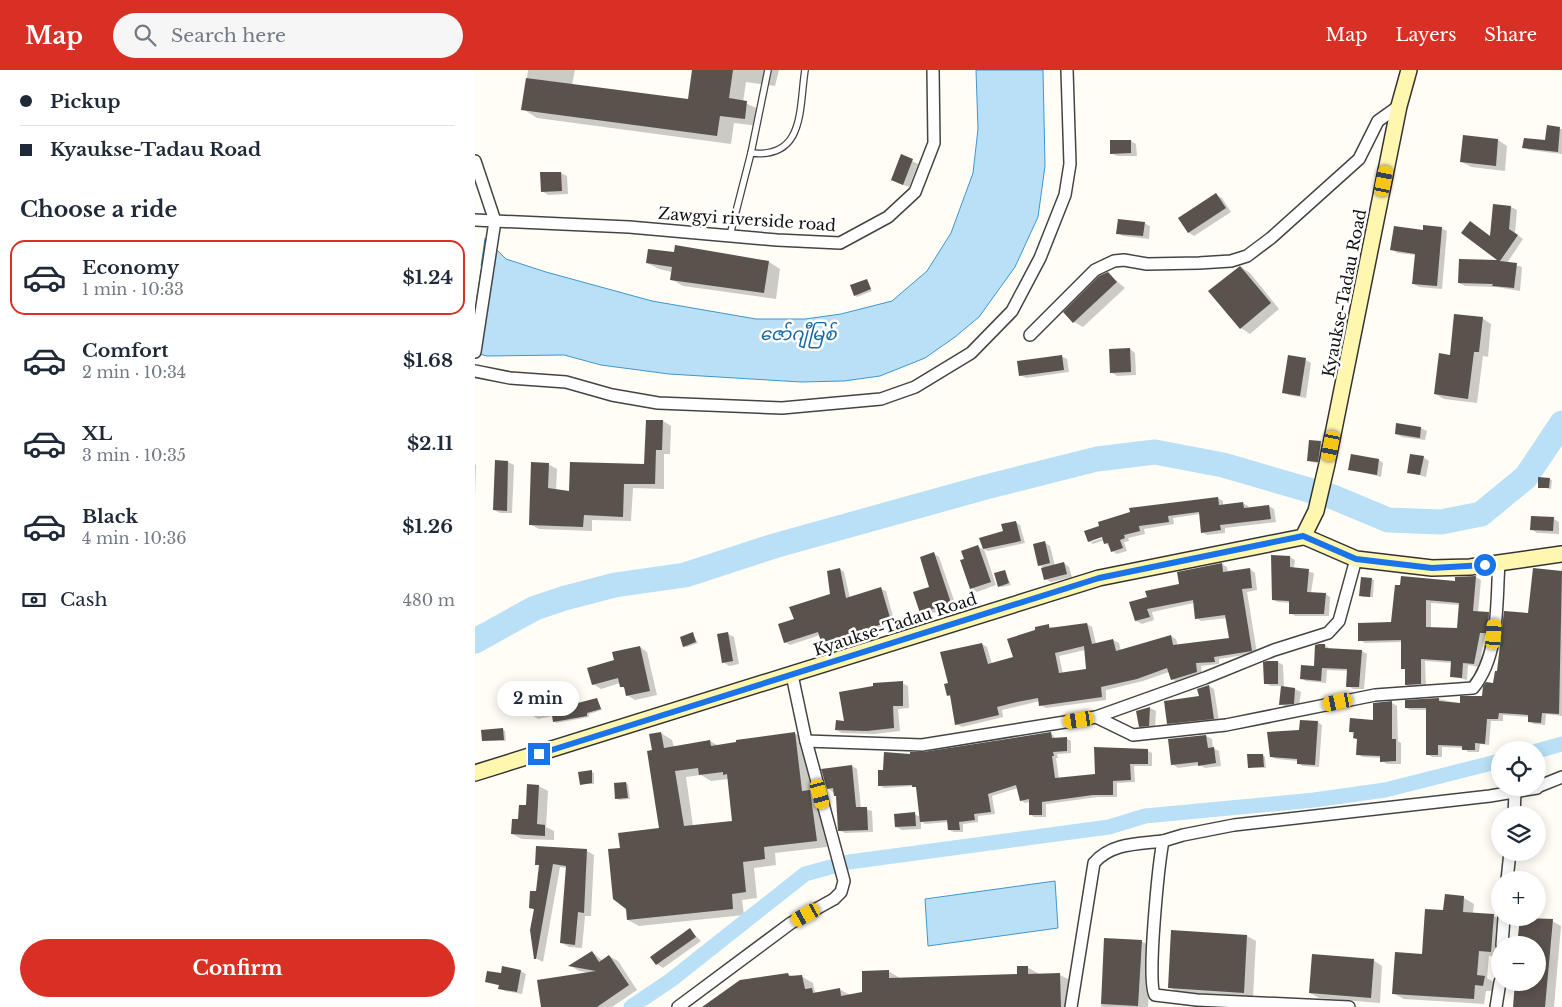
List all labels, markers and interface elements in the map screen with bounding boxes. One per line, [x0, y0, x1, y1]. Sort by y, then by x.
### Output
search box [113, 13, 463, 58]
text: Map [25, 21, 83, 50]
icon: search [131, 21, 159, 49]
text: Search here [171, 24, 286, 47]
text: Map [1326, 24, 1367, 46]
text: Layers [1395, 24, 1456, 46]
text: Share [1484, 24, 1537, 46]
text: Pickup [50, 90, 121, 113]
text: Kyaukse-Tadau Road [50, 138, 261, 161]
car [1373, 165, 1394, 197]
text: Choose a ride [20, 196, 177, 223]
street label: Zawgyi riverside road [657, 203, 837, 235]
street label: Kyaukse-Tadau Road [1318, 207, 1370, 379]
icon: car [22, 255, 67, 300]
text: Economy [82, 256, 179, 279]
text: $1.24 [403, 266, 453, 289]
text: 1 min · 10:33 [82, 279, 184, 299]
water label: ဇော်ဂျီမြစ် [760, 321, 838, 349]
icon: car [22, 338, 67, 383]
text: Comfort [82, 339, 169, 362]
text: $1.68 [403, 349, 453, 372]
text: 2 min · 10:34 [82, 362, 186, 382]
icon: car [22, 421, 67, 466]
text: XL [82, 422, 112, 445]
car [1320, 430, 1341, 462]
text: $2.11 [407, 432, 453, 455]
text: 3 min · 10:35 [82, 445, 186, 465]
icon: car [22, 504, 67, 549]
text: Black [82, 505, 138, 528]
text: $1.26 [402, 515, 453, 538]
text: 4 min · 10:36 [82, 528, 187, 548]
route start [1474, 554, 1496, 576]
icon: cash [20, 586, 48, 614]
text: Cash [60, 588, 107, 611]
street label: Kyaukse-Tadau Road [811, 588, 980, 660]
text: 480 m [403, 590, 455, 610]
car [1485, 619, 1502, 649]
callout: 2 min [498, 682, 580, 716]
text: 2 min [513, 688, 563, 708]
car [1321, 692, 1354, 712]
car [1063, 710, 1094, 730]
map controls [1491, 741, 1546, 991]
button: locate [1491, 741, 1546, 796]
route end [528, 743, 550, 765]
car [808, 778, 831, 810]
button: layers [1491, 806, 1546, 861]
button: + [1491, 871, 1546, 926]
car [789, 901, 822, 929]
button: − [1491, 936, 1546, 991]
button: Confirm [20, 939, 455, 997]

